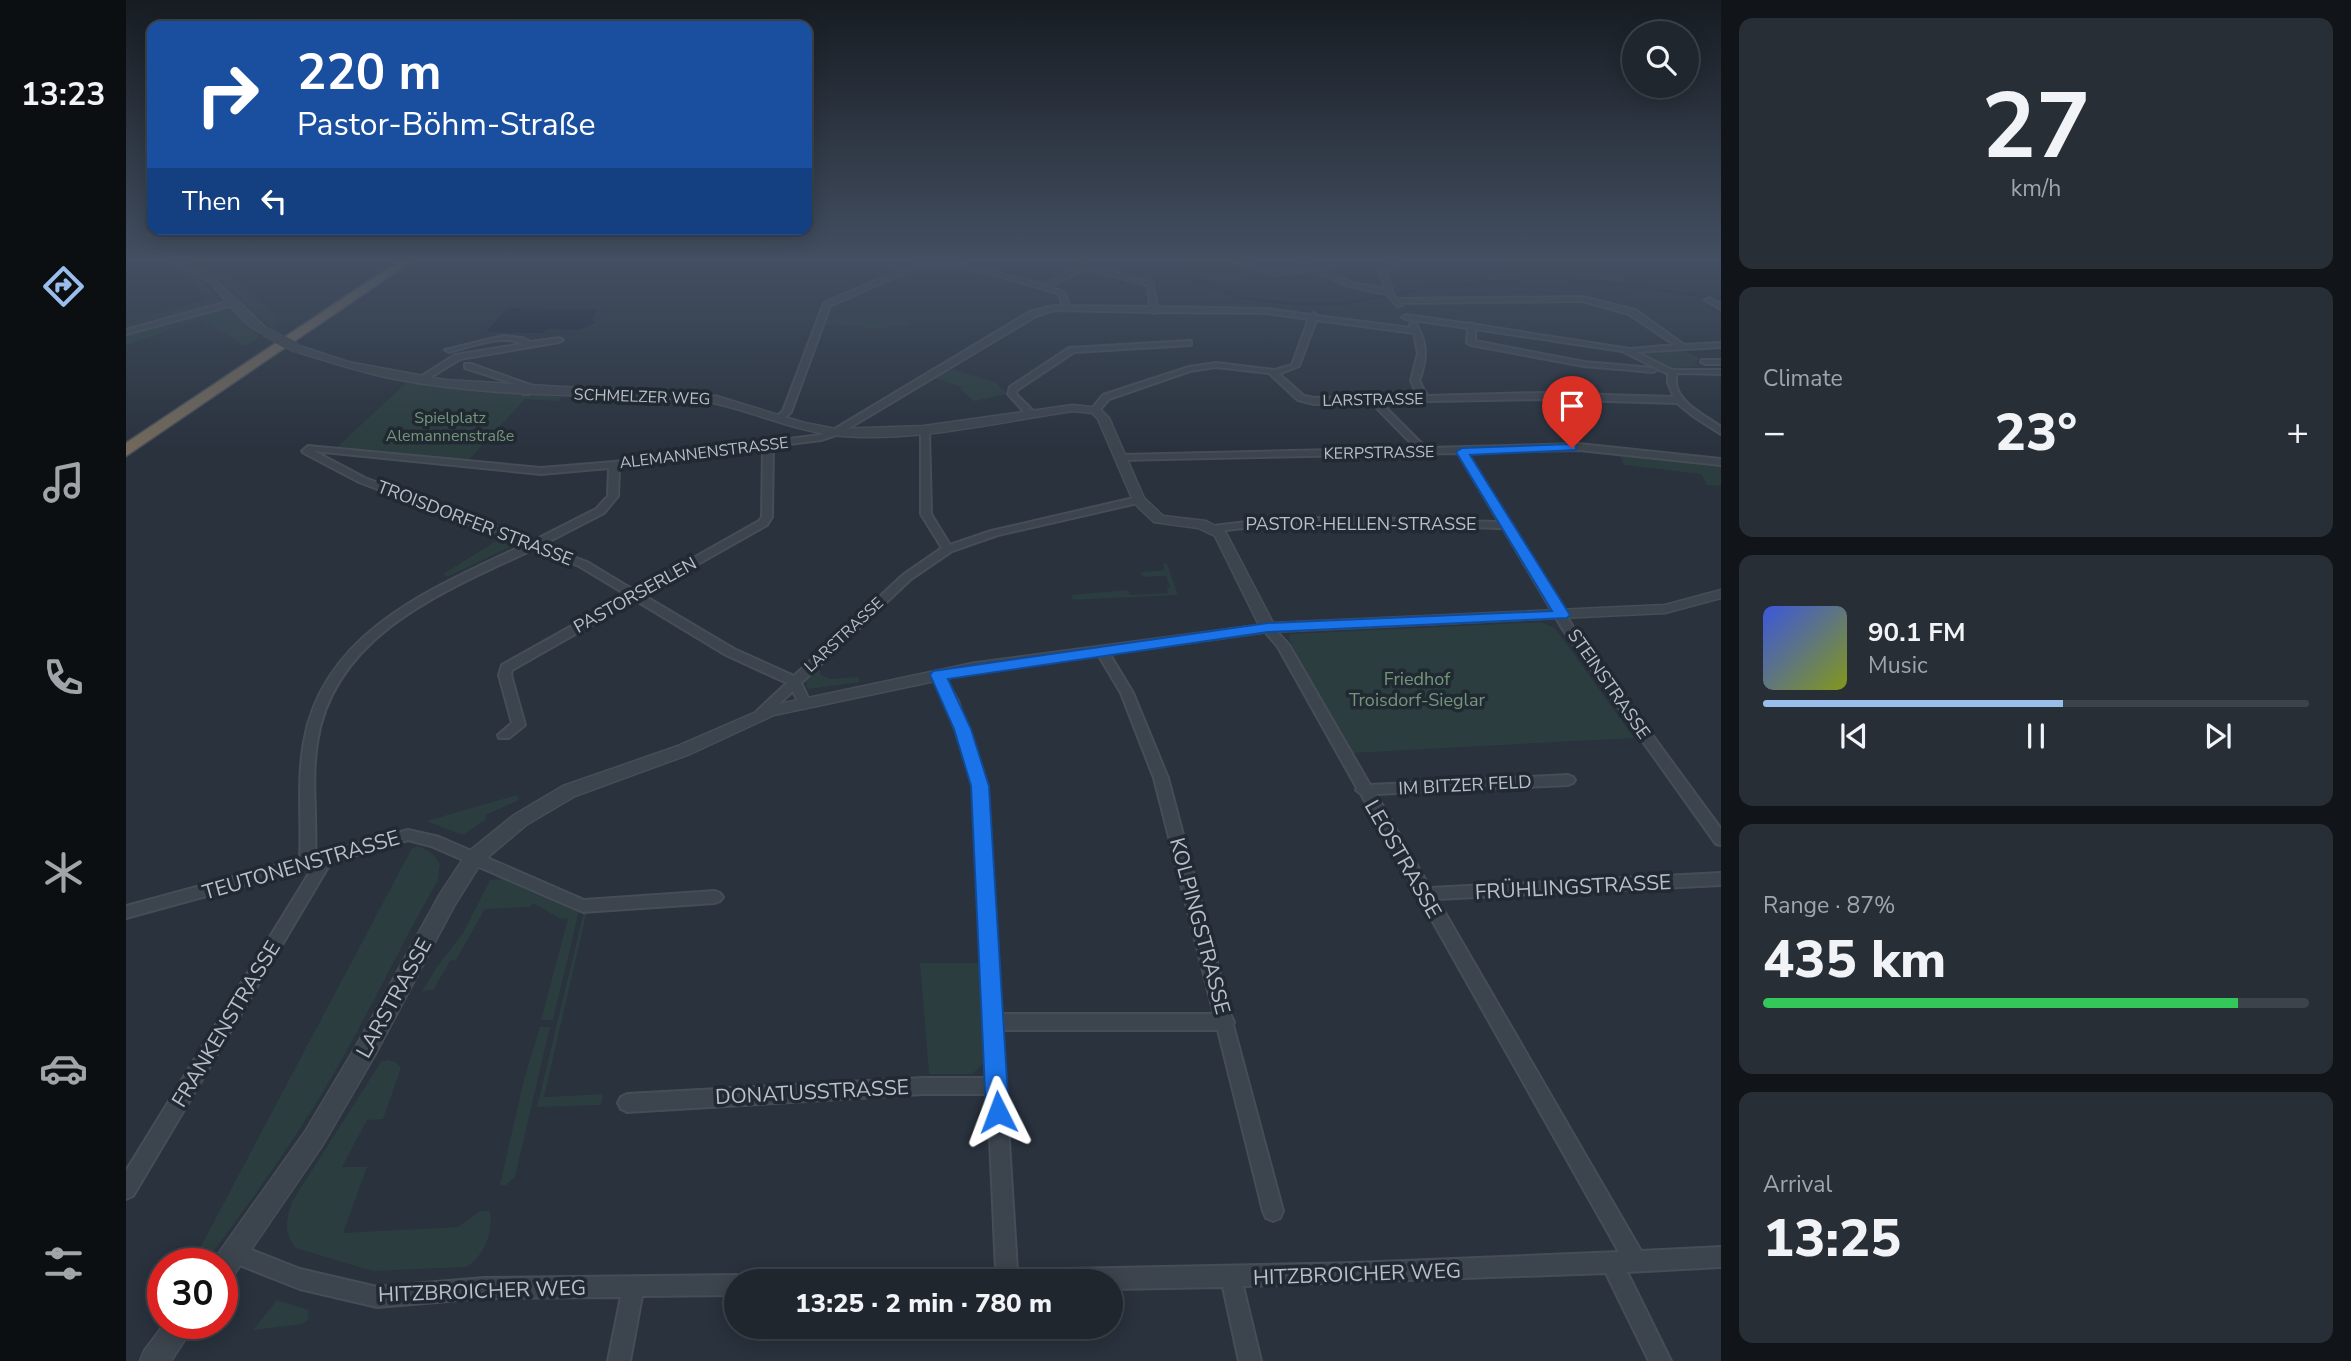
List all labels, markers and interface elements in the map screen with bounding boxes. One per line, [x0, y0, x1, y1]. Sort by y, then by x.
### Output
map controls [1622, 21, 1699, 98]
button: search [1622, 21, 1699, 98]
text: 220 m [297, 39, 441, 106]
icon: right [182, 49, 273, 140]
text: 27 [1981, 65, 2091, 189]
text: 13:23 [21, 73, 105, 116]
text: Pastor-Böhm-Straße [297, 103, 596, 146]
text: km/h [2011, 173, 2061, 204]
icon: left [255, 182, 293, 220]
text: Then [182, 184, 241, 219]
icon: directions [39, 262, 88, 311]
text: Climate [1763, 363, 1843, 394]
pin [1542, 376, 1602, 448]
street label: SCHMELZER WEG [573, 384, 711, 410]
icon: arrive [1553, 387, 1591, 425]
street label: LARSTRASSE [1322, 388, 1424, 412]
text: 23° [1995, 397, 2077, 468]
park label: Spielplatz Alemannenstraße [386, 407, 514, 447]
text: − [1763, 407, 1786, 458]
text: + [2286, 407, 2309, 458]
street label: ALEMANNENSTRASSE [618, 432, 790, 474]
street label: KERPSTRASSE [1324, 441, 1434, 465]
icon: music [39, 458, 88, 507]
street label: TROISDORFER STRASSE [374, 475, 576, 571]
street label: PASTOR-HELLEN-STRASSE [1245, 512, 1477, 536]
street label: PASTORSERLEN [569, 551, 701, 639]
street label: LARSTRASSE [800, 592, 888, 678]
text: 90.1 FM [1868, 615, 1965, 650]
street label: STEINSTRASSE [1562, 624, 1656, 744]
text: Music [1868, 650, 1928, 681]
icon: phone [39, 653, 88, 702]
park label: Friedhof Troisdorf-Sieglar [1349, 667, 1485, 712]
icon: previous [1835, 717, 1873, 755]
icon: pause [2017, 717, 2055, 755]
icon: next [2199, 717, 2237, 755]
street label: IM BITZER FELD [1398, 770, 1532, 800]
street label: LEOSTRASSE [1358, 795, 1448, 923]
street label: TEUTONENSTRASSE [199, 823, 403, 907]
street label: KOLPINGSTRASSE [1163, 835, 1237, 1017]
icon: climate [39, 848, 88, 897]
street label: FRÜHLINGSTRASSE [1474, 868, 1672, 906]
text: Range · 87% [1763, 890, 1895, 921]
text: 435 km [1763, 924, 1946, 995]
street label: LARSTRASSE [350, 933, 438, 1063]
street label: FRANKENSTRASSE [165, 936, 287, 1112]
icon: car [39, 1044, 88, 1093]
street label: DONATUSSTRASSE [714, 1073, 910, 1111]
position arrow [961, 1075, 1035, 1149]
text: Arrival [1763, 1169, 1832, 1200]
text: 13:25 [1763, 1203, 1901, 1274]
icon: filters [39, 1239, 88, 1288]
speed limit sign: 30 [147, 1248, 238, 1339]
street label: HITZBROICHER WEG [1252, 1256, 1462, 1292]
street label: HITZBROICHER WEG [377, 1273, 587, 1309]
text: 13:25 · 2 min · 780 m [795, 1286, 1052, 1321]

